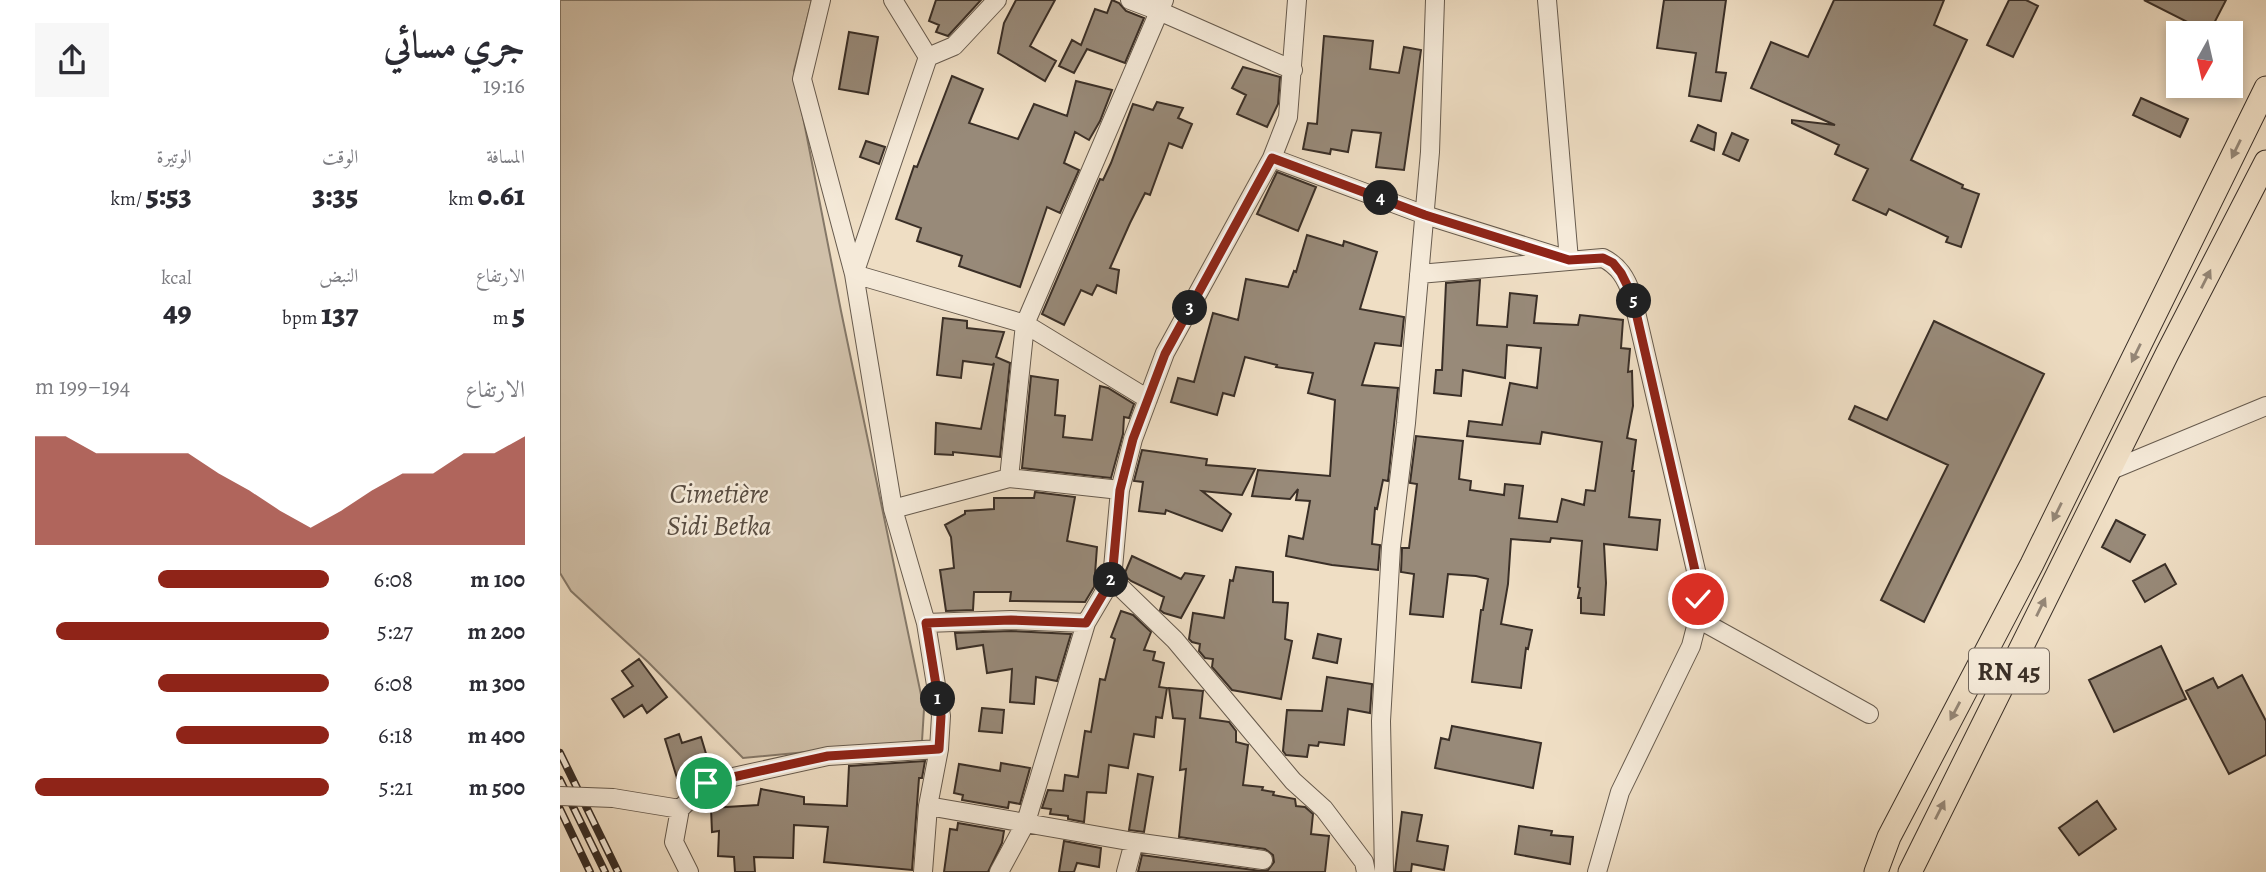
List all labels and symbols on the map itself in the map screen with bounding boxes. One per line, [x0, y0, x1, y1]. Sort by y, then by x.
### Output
north arrow [2166, 21, 2244, 98]
one-way arrow [2230, 139, 2242, 159]
pin: 4 [1364, 180, 1398, 216]
one-way arrow [2200, 269, 2211, 289]
pin: 5 [1616, 284, 1652, 318]
pin: 3 [1172, 290, 1208, 326]
one-way arrow [2130, 343, 2141, 363]
park label: Cimetière Sidi Betka [667, 475, 772, 545]
one-way arrow [2052, 502, 2063, 522]
pin: 2 [1094, 562, 1128, 598]
pin [1668, 569, 1728, 629]
one-way arrow [2036, 597, 2047, 617]
road number: RN 45 [1969, 649, 2049, 694]
pin: 1 [920, 682, 956, 716]
one-way arrow [1949, 701, 1961, 721]
pin [676, 753, 736, 813]
one-way arrow [1933, 800, 1945, 820]

